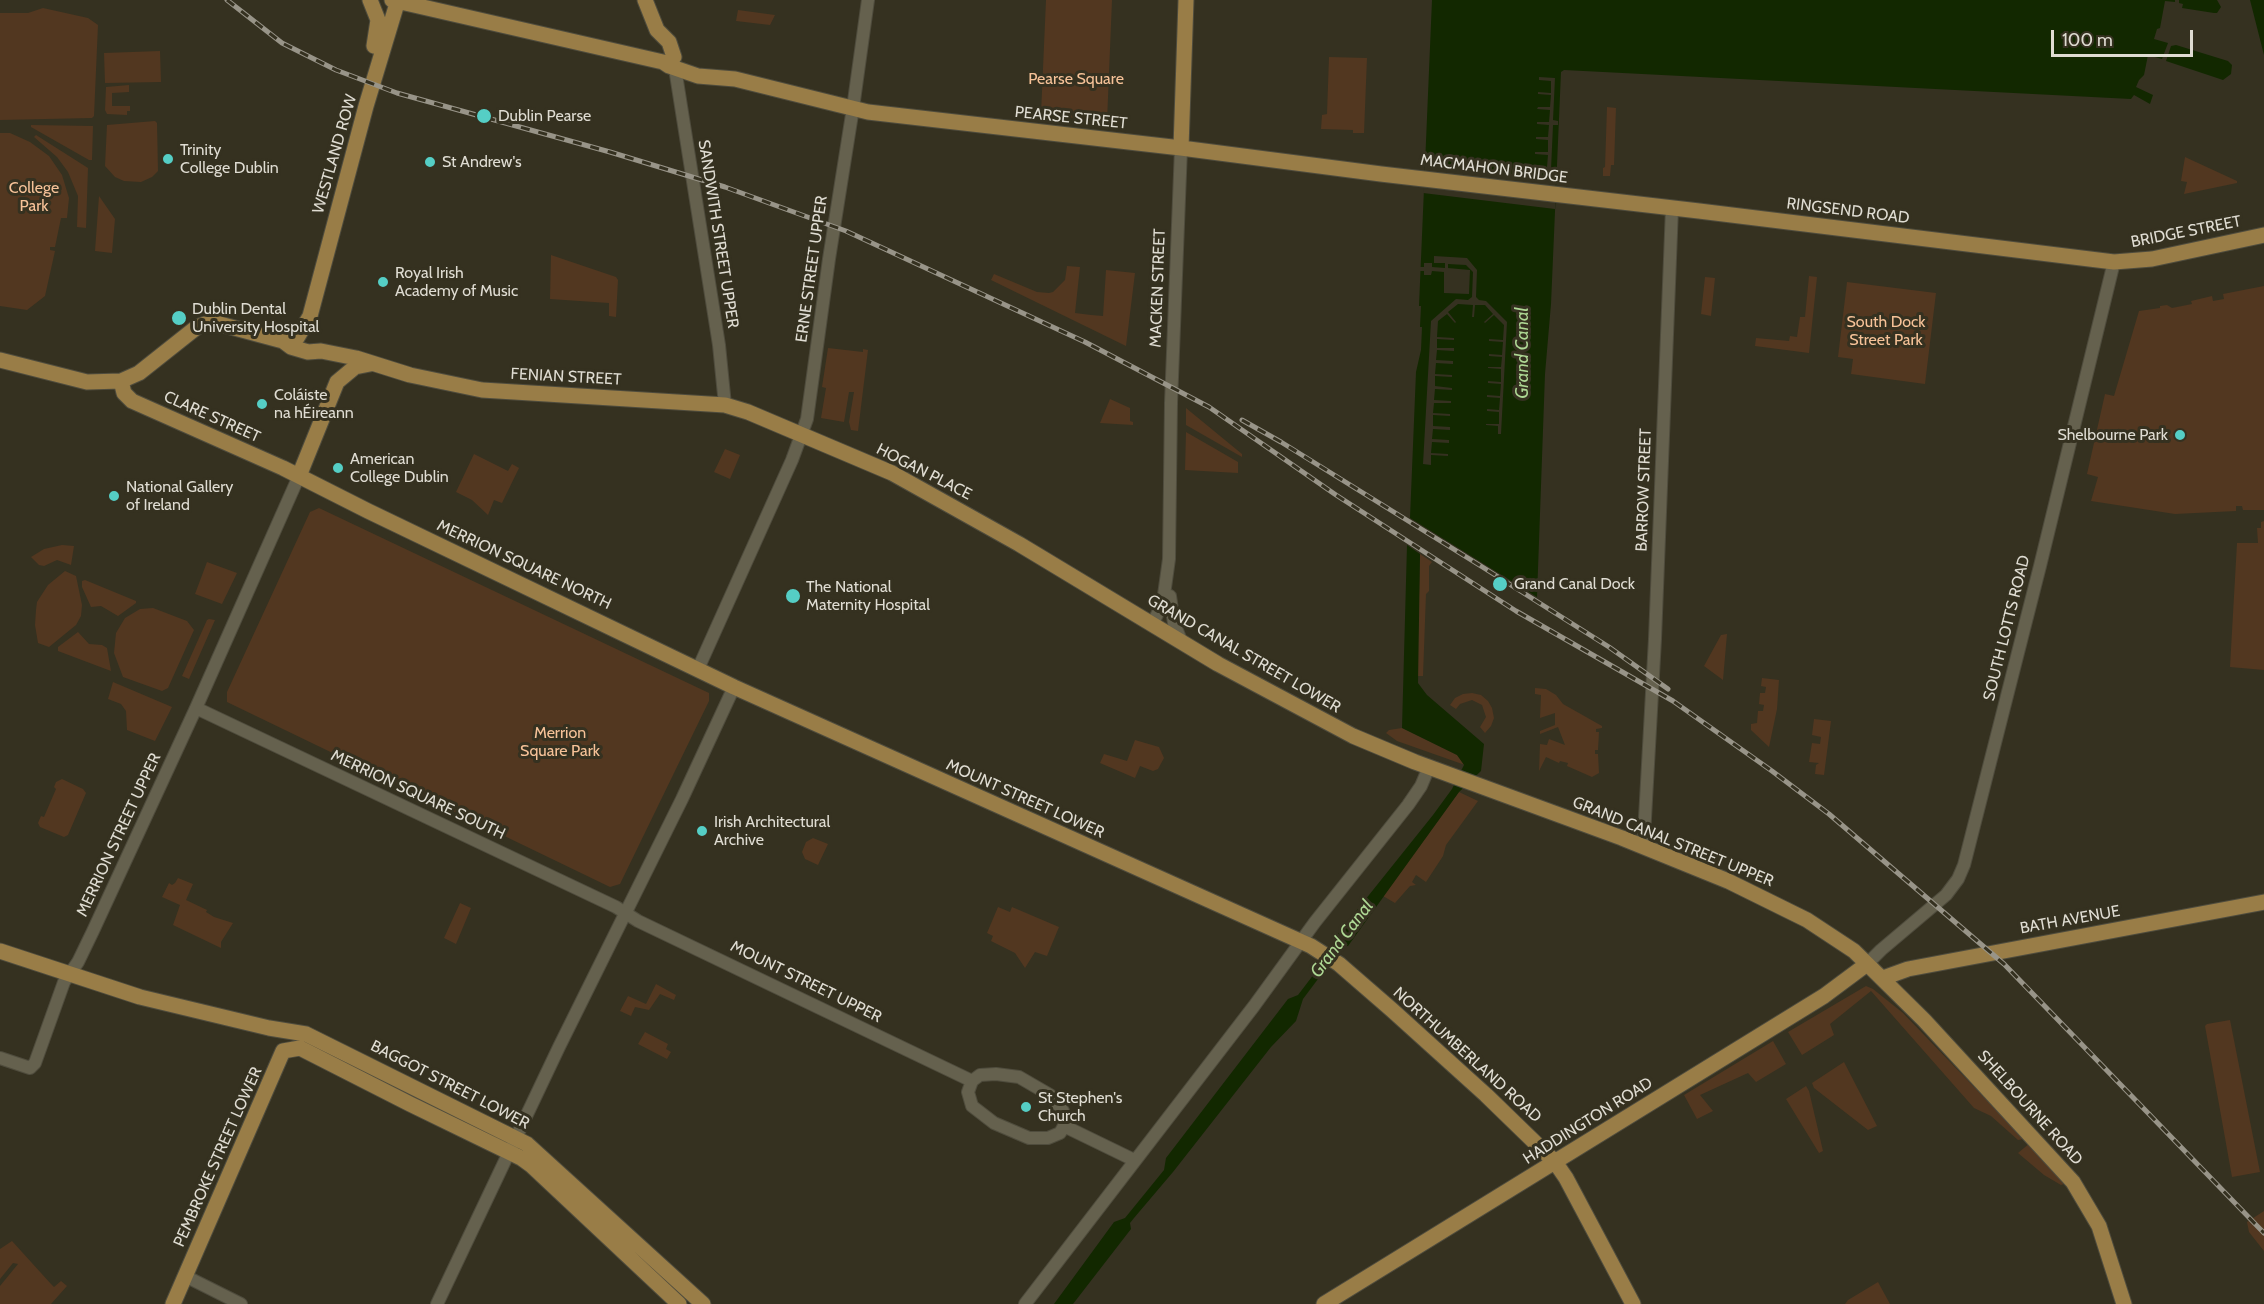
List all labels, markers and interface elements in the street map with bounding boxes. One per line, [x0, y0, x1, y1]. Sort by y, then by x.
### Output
scale bar [2054, 18, 2196, 56]
text: 100 m [2062, 29, 2113, 51]
park label: Pearse Square [1028, 69, 1124, 89]
street label: WESTLAND ROW [309, 92, 361, 216]
street label: PEARSE STREET [1014, 103, 1128, 133]
place label: Dublin Pearse [498, 106, 591, 126]
marker: Dublin Pearse [475, 107, 493, 125]
street label: SANDWITH STREET UPPER [694, 138, 742, 330]
place label: Trinity College Dublin [180, 140, 279, 178]
street label: MACMAHON BRIDGE [1419, 150, 1569, 188]
marker: Trinity College Dublin [161, 152, 175, 166]
place label: St Andrew's [442, 152, 522, 172]
marker: St Andrew's [423, 155, 437, 169]
park label: College Park [9, 178, 59, 216]
street label: ERNE STREET UPPER [792, 194, 832, 344]
street label: RINGSEND ROAD [1785, 194, 1911, 228]
street label: BRIDGE STREET [2129, 212, 2243, 252]
street label: MACKEN STREET [1146, 228, 1170, 348]
place label: Royal Irish Academy of Music [395, 263, 518, 301]
marker: Royal Irish Academy of Music [376, 275, 390, 289]
place label: Dublin Dental University Hospital [192, 299, 319, 337]
water label: Grand Canal [1512, 307, 1534, 399]
marker: Dublin Dental University Hospital [170, 309, 188, 327]
park label: South Dock Street Park [1847, 312, 1925, 350]
street label: FENIAN STREET [510, 365, 622, 389]
place label: Coláiste na hÉireann [274, 385, 354, 423]
street label: CLARE STREET [161, 387, 263, 447]
marker: Coláiste na hÉireann [255, 397, 269, 411]
place label: Shelbourne Park [2057, 425, 2168, 445]
street label: BARROW STREET [1632, 428, 1656, 552]
marker: Shelbourne Park [2173, 428, 2187, 442]
street label: HOGAN PLACE [873, 440, 975, 504]
place label: American College Dublin [350, 449, 449, 487]
marker: American College Dublin [331, 461, 345, 475]
place label: National Gallery of Ireland [126, 477, 233, 515]
marker: National Gallery of Ireland [107, 489, 121, 503]
street label: MERRION SQUARE NORTH [434, 516, 614, 614]
street label: SOUTH LOTTS ROAD [1980, 553, 2034, 703]
place label: Grand Canal Dock [1514, 574, 1635, 594]
marker: Grand Canal Dock [1491, 575, 1509, 593]
place label: The National Maternity Hospital [806, 577, 930, 615]
marker: The National Maternity Hospital [784, 587, 802, 605]
street label: GRAND CANAL STREET LOWER [1144, 591, 1344, 717]
park label: Merrion Square Park [520, 723, 600, 761]
street label: MERRION SQUARE SOUTH [328, 746, 508, 844]
street label: MERRION STREET UPPER [73, 750, 165, 920]
street label: MOUNT STREET LOWER [943, 755, 1107, 843]
street label: GRAND CANAL STREET UPPER [1570, 793, 1776, 891]
place label: Irish Architectural Archive [714, 812, 830, 850]
marker: Irish Architectural Archive [695, 824, 709, 838]
water label: Grand Canal [1306, 896, 1378, 982]
street label: BATH AVENUE [2018, 902, 2122, 938]
street label: MOUNT STREET UPPER [727, 937, 885, 1027]
street label: NORTHUMBERLAND ROAD [1389, 983, 1545, 1127]
street label: BAGGOT STREET LOWER [367, 1037, 533, 1133]
street label: SHELBOURNE ROAD [1973, 1047, 2087, 1169]
street label: PEMBROKE STREET LOWER [170, 1064, 266, 1250]
street label: HADDINGTON ROAD [1520, 1073, 1656, 1169]
place label: St Stephen's Church [1038, 1088, 1122, 1126]
marker: St Stephen's Church [1019, 1100, 1033, 1114]

